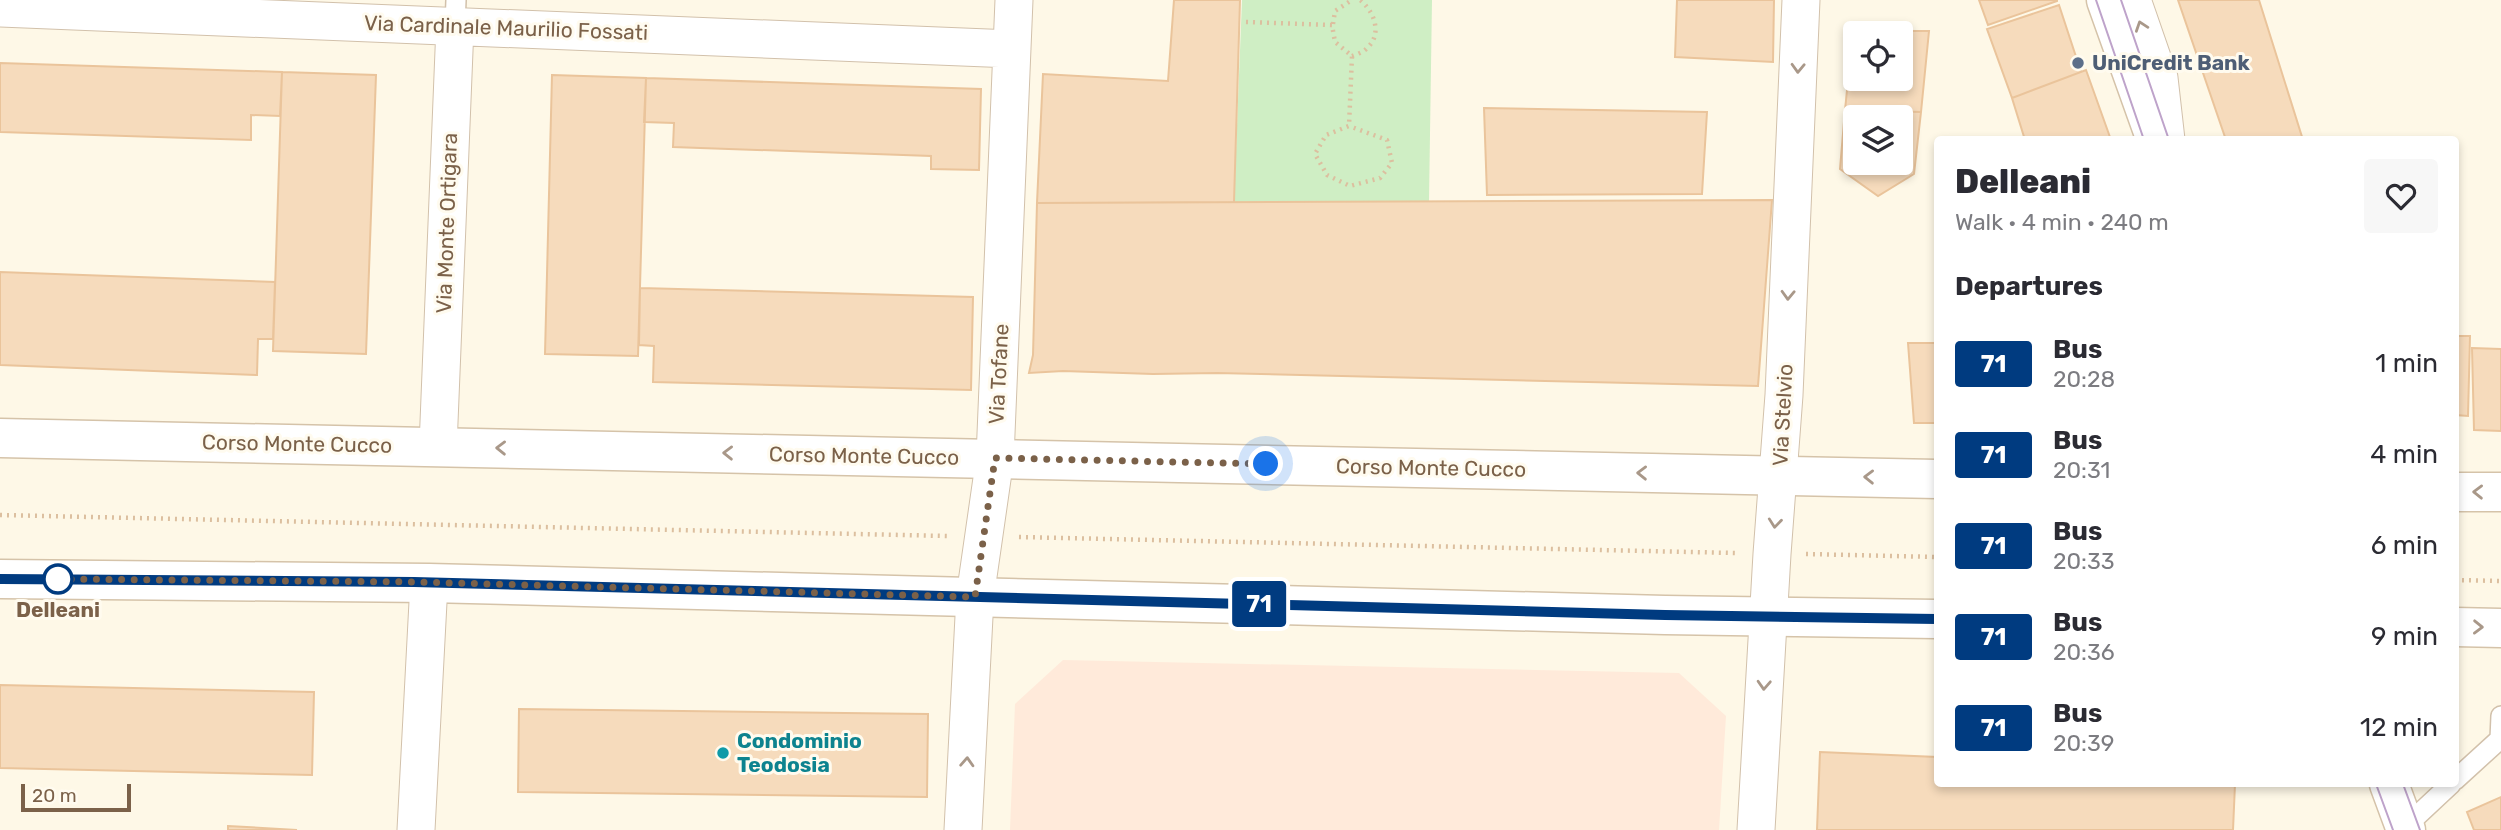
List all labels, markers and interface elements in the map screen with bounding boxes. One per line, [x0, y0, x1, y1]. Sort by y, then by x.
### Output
street label: Via Cardinale Maurilio Fossati [363, 10, 649, 45]
one-way arrow [2135, 20, 2149, 33]
map controls [1843, 21, 1913, 175]
button: locate [1843, 21, 1913, 91]
place label: UniCredit Bank [2092, 50, 2251, 75]
marker: UniCredit Bank [2070, 55, 2086, 71]
one-way arrow [1791, 63, 1806, 74]
button: layers [1843, 105, 1913, 175]
street label: Via Monte Ortigara [431, 132, 462, 314]
button: heart [2364, 159, 2438, 233]
text: Delleani [1955, 162, 2091, 201]
text: Walk · 4 min · 240 m [1955, 208, 2169, 236]
text: Departures [1955, 271, 2103, 302]
one-way arrow [1781, 290, 1796, 301]
street label: Via Tofane [983, 323, 1014, 425]
text: Bus [2053, 334, 2102, 365]
text: 1 min [2375, 348, 2438, 379]
text: 71 [1981, 350, 2006, 378]
street label: Via Stelvio [1767, 363, 1798, 467]
text: 20:28 [2053, 365, 2115, 393]
text: Bus [2053, 425, 2102, 456]
street label: Corso Monte Cucco [202, 429, 392, 458]
text: 4 min [2370, 439, 2438, 470]
one-way arrow [495, 440, 506, 456]
street label: Corso Monte Cucco [769, 441, 959, 470]
text: 71 [1981, 441, 2006, 469]
one-way arrow [723, 445, 733, 461]
your location [1248, 446, 1283, 481]
street label: Corso Monte Cucco [1336, 453, 1526, 482]
text: 20:31 [2053, 456, 2110, 484]
one-way arrow [1636, 465, 1646, 481]
one-way arrow [1863, 470, 1874, 485]
one-way arrow [2472, 484, 2483, 500]
text: Bus [2053, 516, 2102, 547]
one-way arrow [1768, 517, 1783, 528]
text: 6 min [2371, 530, 2438, 561]
text: 71 [1981, 532, 2006, 560]
text: 20:33 [2053, 547, 2115, 575]
marker: Delleani [43, 564, 73, 594]
line badge: 71 [1228, 581, 1290, 627]
text: 71 [1246, 590, 1272, 618]
place label: Delleani [16, 597, 100, 622]
text: Bus [2053, 607, 2102, 638]
one-way arrow [2473, 620, 2484, 635]
text: 9 min [2371, 621, 2438, 652]
text: 71 [1981, 623, 2006, 651]
text: 20:36 [2053, 638, 2115, 666]
one-way arrow [1757, 680, 1772, 691]
text: Bus [2053, 698, 2102, 729]
text: 12 min [2360, 712, 2438, 743]
text: 71 [1981, 714, 2006, 742]
place label: Condominio Teodosia [737, 728, 862, 777]
text: 20:39 [2053, 729, 2114, 757]
marker: Condominio Teodosia [715, 745, 731, 761]
one-way arrow [959, 756, 974, 767]
scale bar [21, 781, 131, 813]
text: 20 m [32, 784, 77, 807]

